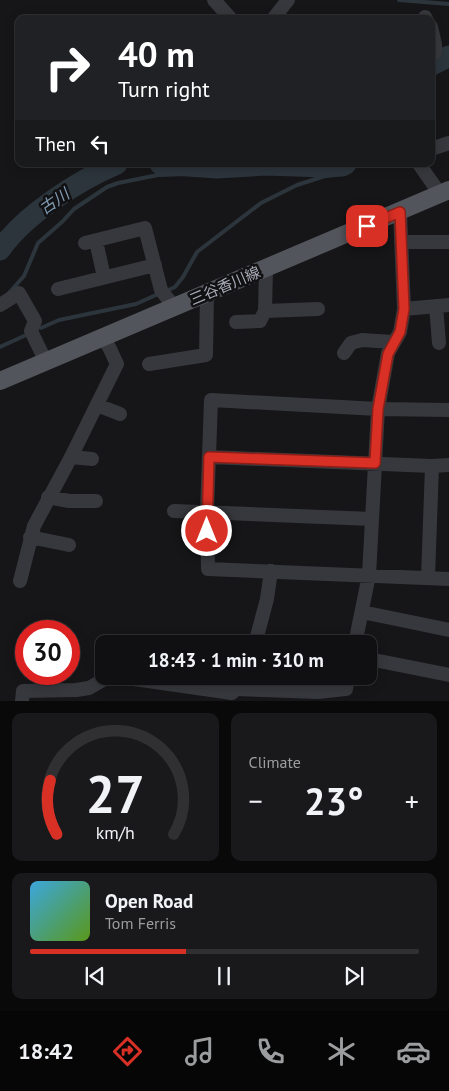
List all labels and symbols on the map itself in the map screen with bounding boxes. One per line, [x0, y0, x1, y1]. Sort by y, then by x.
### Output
water label: 古川 [35, 182, 74, 218]
pin [346, 205, 388, 247]
street label: 三谷香川線 [187, 262, 263, 309]
position arrow [180, 504, 232, 556]
speed limit sign: 30 [15, 620, 80, 685]

